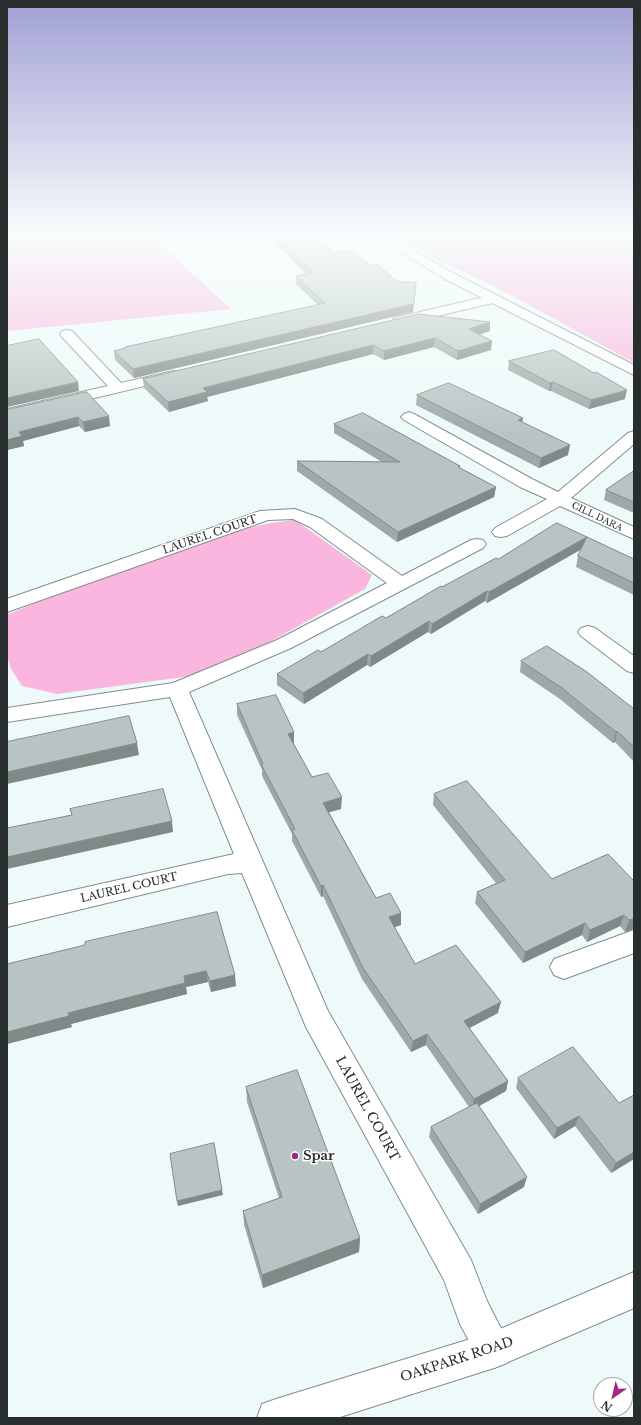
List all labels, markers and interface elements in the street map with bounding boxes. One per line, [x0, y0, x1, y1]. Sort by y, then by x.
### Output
street label: CILL DARA [570, 500, 624, 534]
street label: LAUREL COURT [161, 513, 259, 557]
street label: LAUREL COURT [79, 870, 179, 906]
street label: LAUREL COURT [332, 1054, 402, 1164]
place label: Spar [303, 1148, 335, 1164]
marker: Spar [290, 1151, 300, 1161]
street label: OAKPARK ROAD [399, 1334, 515, 1386]
north arrow [593, 1377, 633, 1417]
text: N [599, 1397, 615, 1415]

